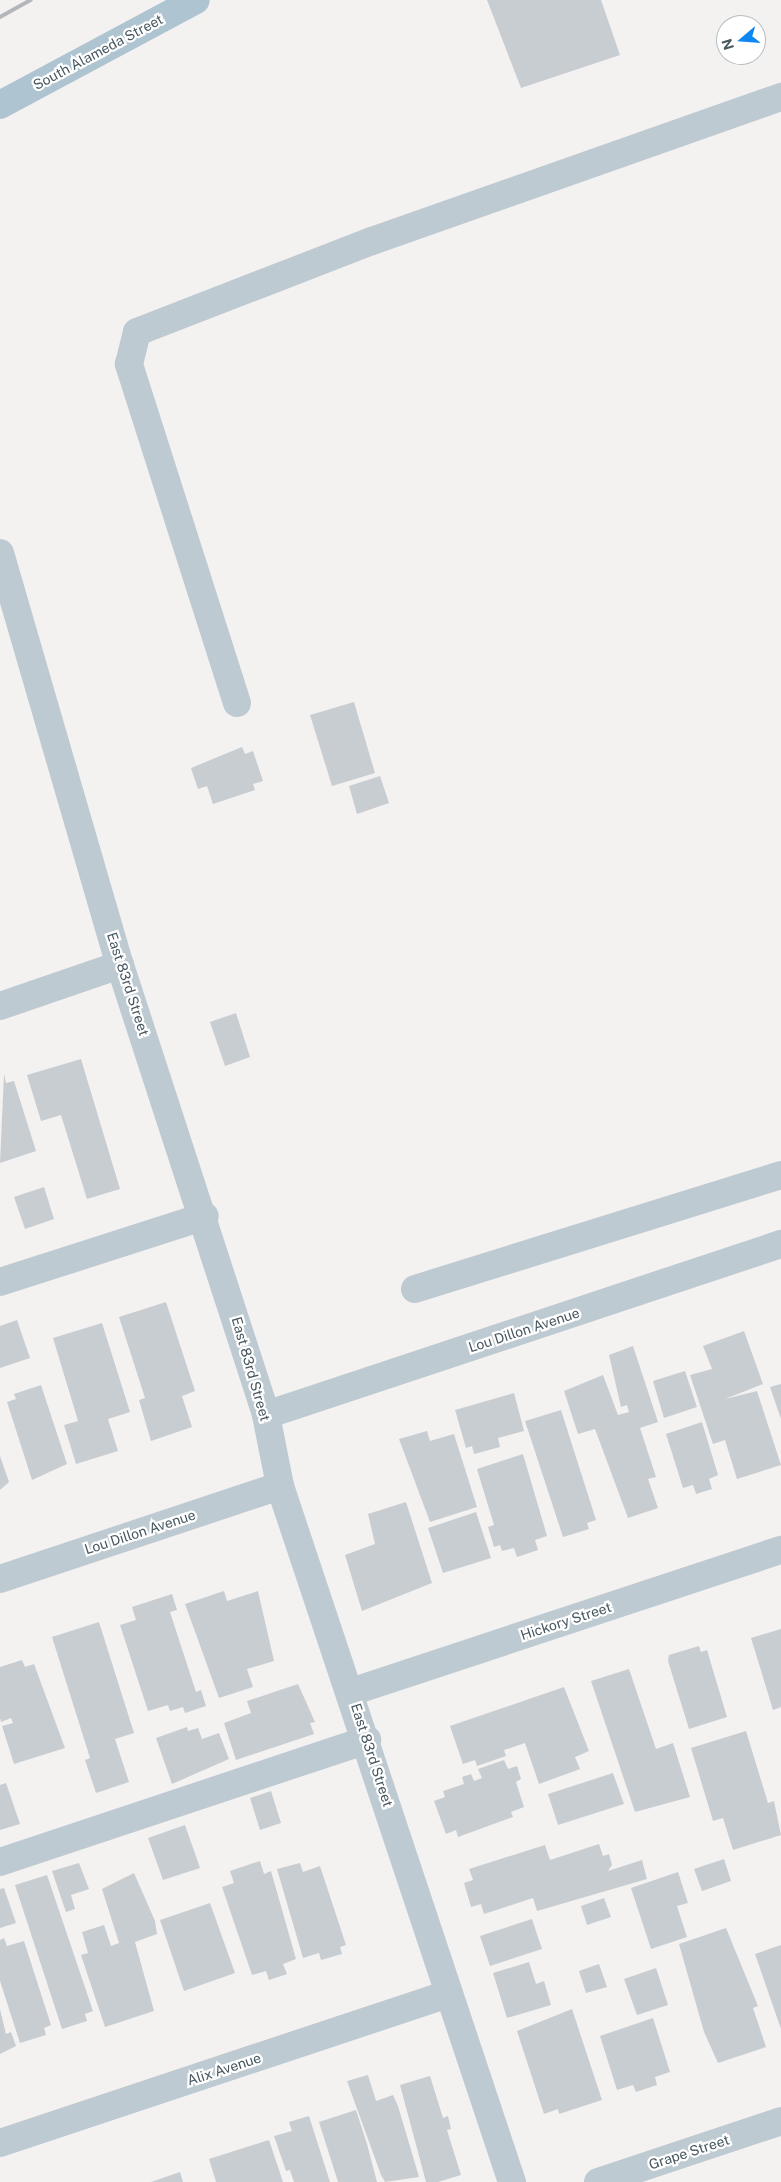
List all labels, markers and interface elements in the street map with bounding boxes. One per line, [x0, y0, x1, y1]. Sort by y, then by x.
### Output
street label: South Alameda Street [30, 11, 166, 93]
north arrow [716, 15, 766, 65]
text: N [718, 37, 737, 52]
street label: East 83rd Street [103, 930, 153, 1038]
street label: Lou Dillon Avenue [466, 1304, 582, 1356]
street label: East 83rd Street [228, 1315, 274, 1423]
street label: Lou Dillon Avenue [82, 1506, 198, 1558]
street label: Hickory Street [518, 1598, 614, 1644]
street label: East 83rd Street [347, 1701, 397, 1809]
street label: Alix Avenue [185, 2049, 263, 2089]
street label: Grape Street [647, 2131, 731, 2173]

